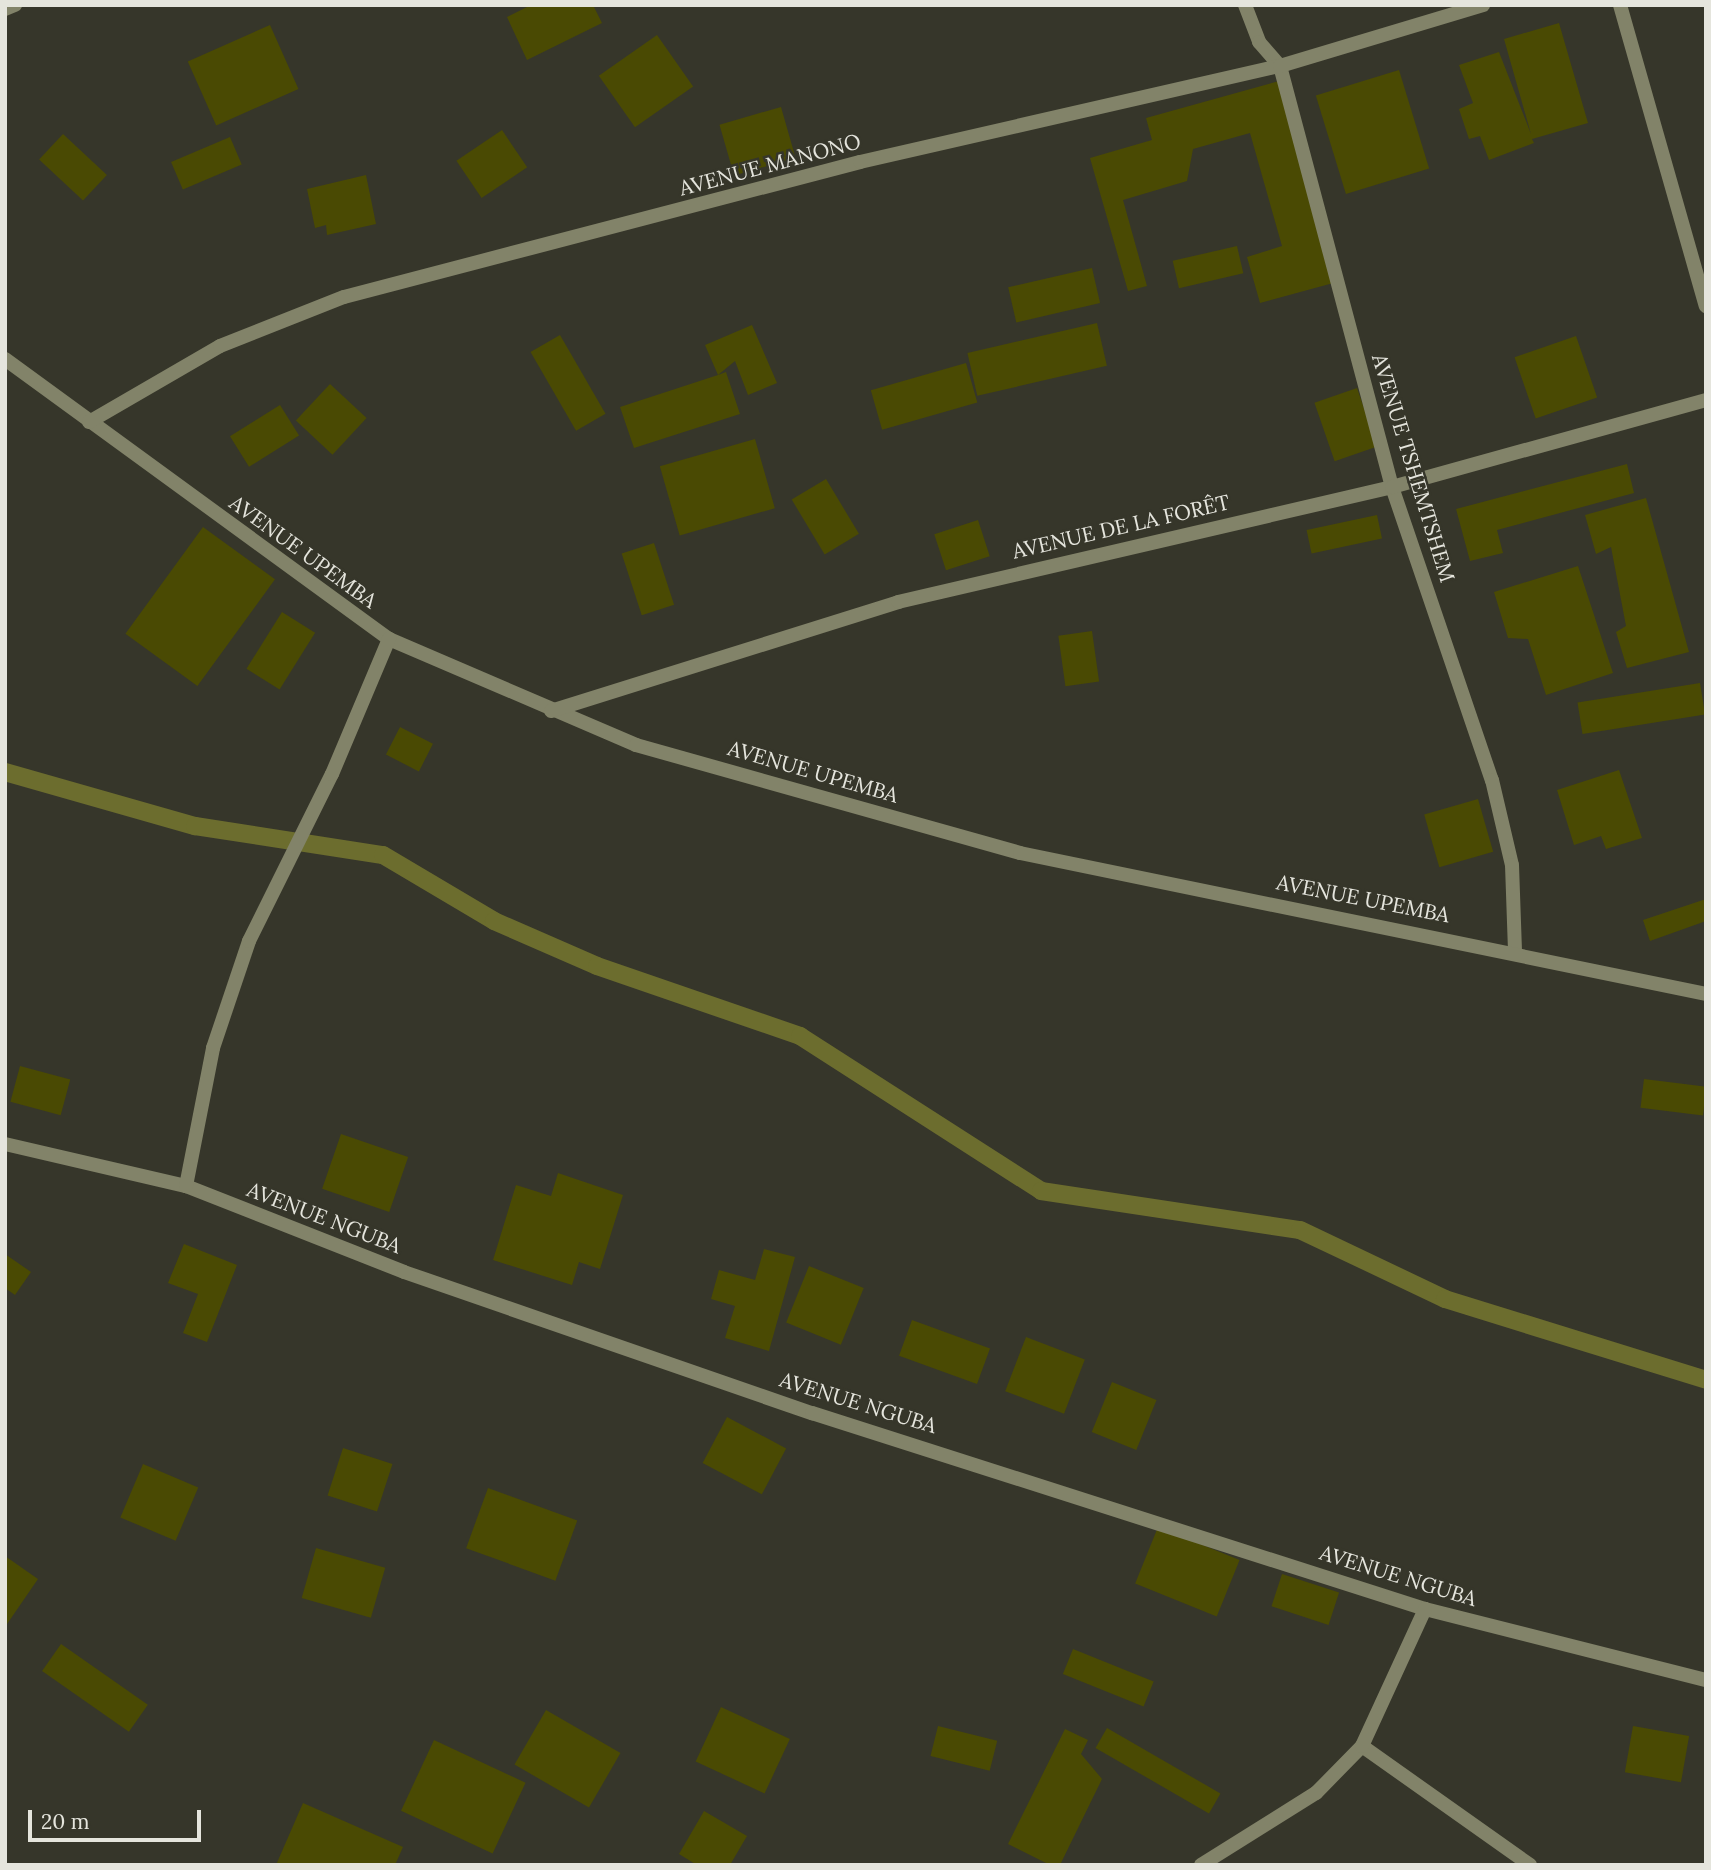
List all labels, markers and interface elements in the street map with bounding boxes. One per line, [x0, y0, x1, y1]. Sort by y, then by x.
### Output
street label: AVENUE MANONO [676, 129, 864, 201]
street label: AVENUE TSHEMTSHEM [1366, 351, 1460, 585]
street label: AVENUE UPEMBA [224, 490, 382, 614]
street label: AVENUE DE LA FORÊT [1010, 490, 1232, 564]
street label: AVENUE UPEMBA [725, 736, 901, 808]
street label: AVENUE UPEMBA [1274, 870, 1452, 928]
street label: AVENUE NGUBA [244, 1177, 404, 1259]
street label: AVENUE NGUBA [777, 1367, 939, 1439]
street label: AVENUE NGUBA [1317, 1540, 1479, 1612]
scale bar [32, 1797, 205, 1841]
text: 20 m [41, 1808, 90, 1835]

